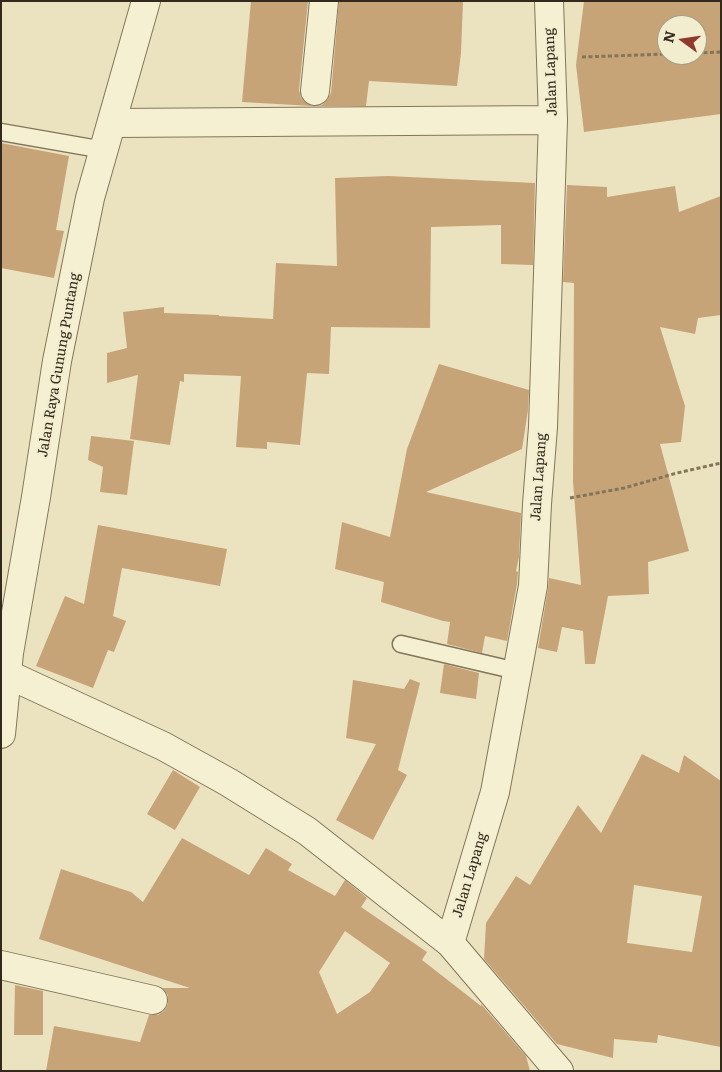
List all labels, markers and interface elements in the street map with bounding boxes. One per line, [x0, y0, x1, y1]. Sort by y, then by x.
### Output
north arrow [657, 15, 707, 65]
street label: Jalan Lapang [541, 28, 561, 116]
text: N [657, 28, 680, 45]
street label: Jalan Raya Gunung Puntang [34, 271, 84, 459]
street label: Jalan Lapang [528, 432, 550, 522]
street label: Jalan Lapang [449, 830, 491, 920]

